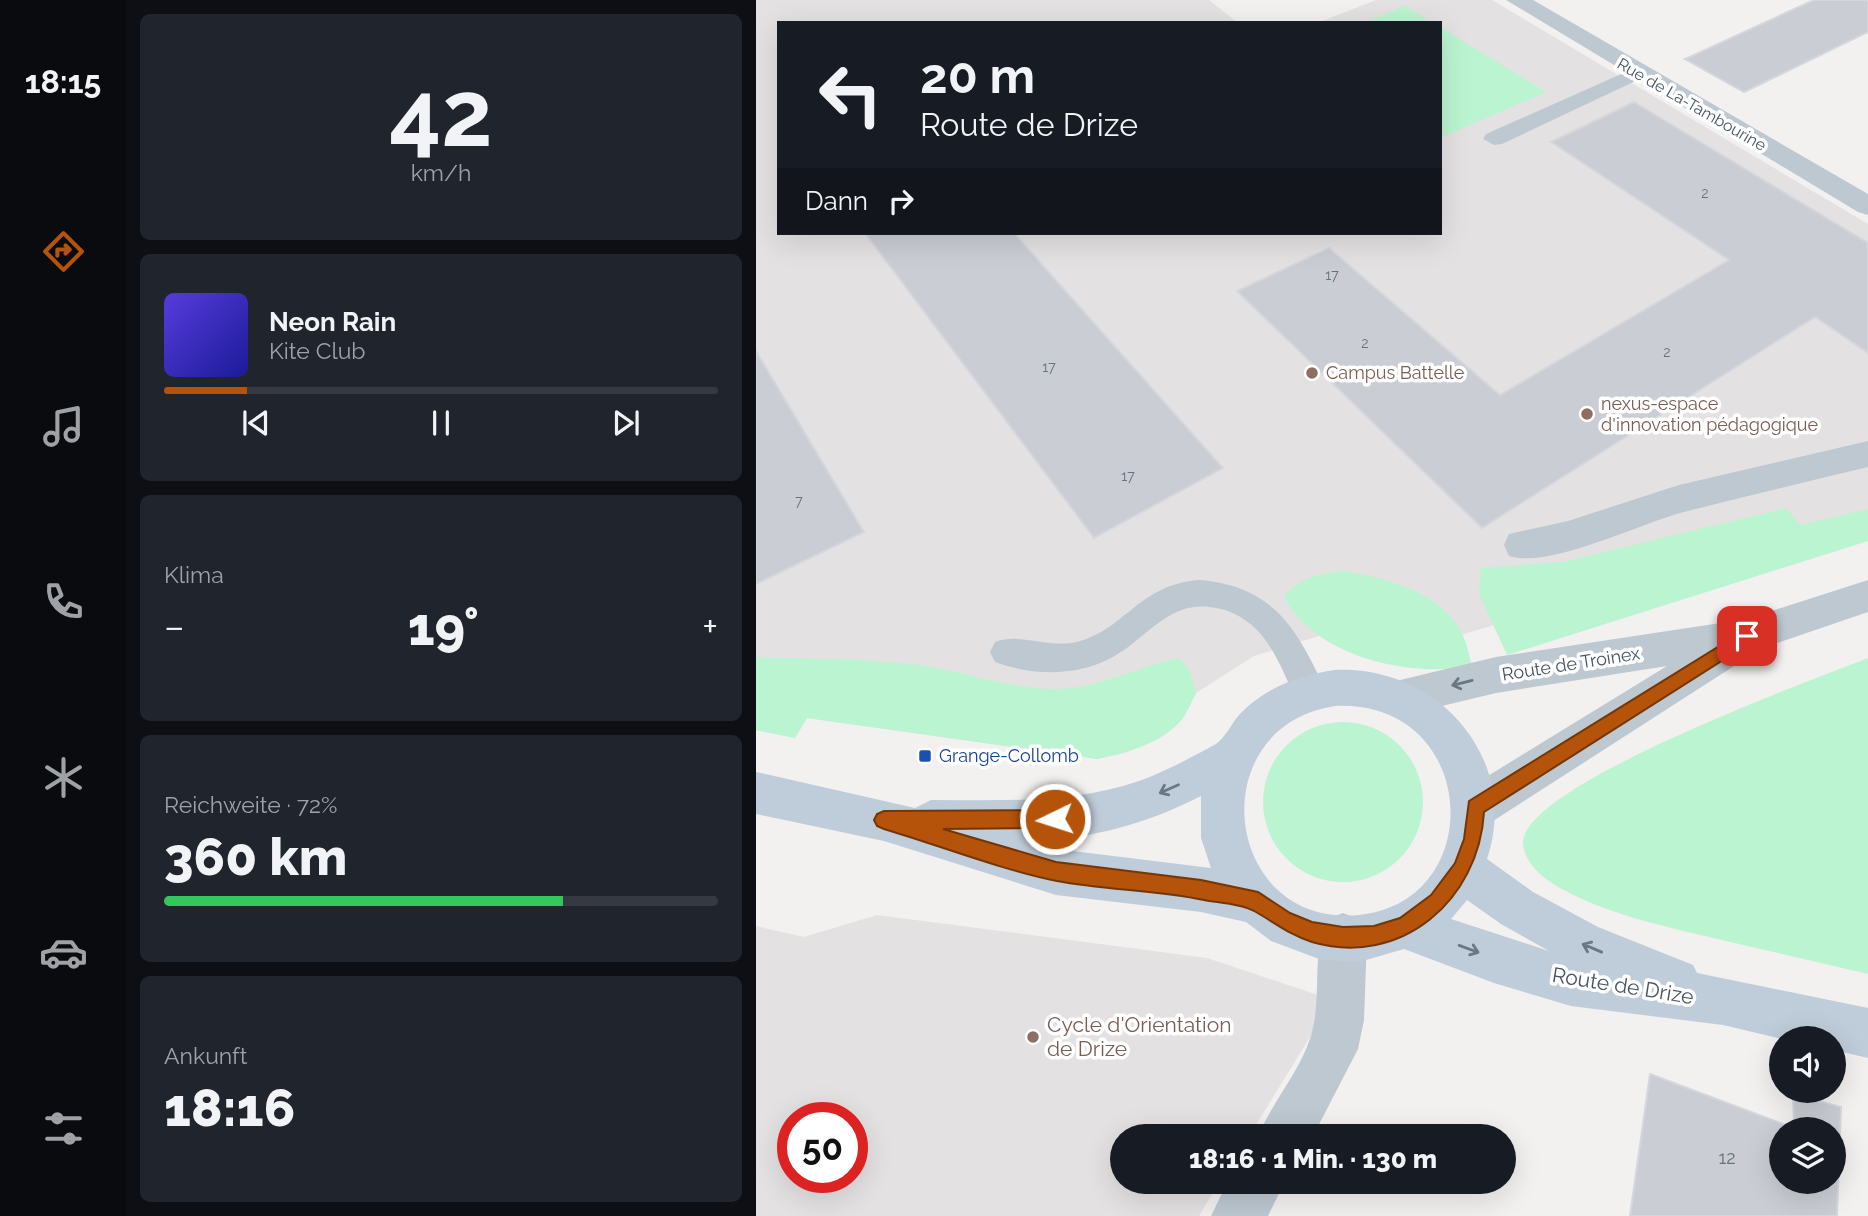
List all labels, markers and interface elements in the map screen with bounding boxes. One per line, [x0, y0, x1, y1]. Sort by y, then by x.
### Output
text: 20 m [920, 47, 1035, 104]
icon: left [805, 49, 896, 140]
street label: Rue de La-Tambourine [1614, 54, 1770, 155]
text: 42 [389, 60, 493, 167]
text: 18:15 [25, 63, 101, 100]
text: Route de Drize [920, 106, 1138, 143]
text: km/h [411, 159, 471, 186]
icon: right [882, 182, 920, 220]
house number: 2 [1701, 185, 1709, 201]
text: Dann [805, 186, 868, 216]
icon: directions [39, 227, 88, 276]
house number: 17 [1325, 267, 1339, 283]
text: Neon Rain [269, 307, 396, 337]
house number: 2 [1361, 335, 1369, 351]
text: Kite Club [269, 337, 366, 364]
house number: 2 [1663, 344, 1671, 360]
house number: 17 [1042, 359, 1056, 375]
place label: Campus Battelle [1326, 362, 1465, 383]
marker: Campus Battelle [1304, 365, 1320, 381]
place label: nexus-espace d'innovation pédagogique [1601, 393, 1819, 435]
icon: music [39, 402, 88, 451]
icon: previous [237, 404, 275, 442]
icon: pause [422, 404, 460, 442]
icon: next [607, 404, 645, 442]
marker: nexus-espace d'innovation pédagogique [1579, 406, 1595, 422]
house number: 17 [1121, 468, 1135, 484]
house number: 7 [795, 493, 803, 509]
text: Klima [164, 561, 224, 588]
icon: phone [39, 577, 88, 626]
text: 19° [408, 596, 479, 657]
text: − [164, 604, 184, 649]
text: + [702, 604, 718, 649]
pin [1717, 606, 1777, 666]
icon: arrive [1728, 617, 1766, 655]
street label: Route de Troinex [1500, 642, 1641, 685]
one-way arrow [1452, 677, 1474, 690]
place label: Grange-Collomb [939, 745, 1079, 766]
marker: Grange-Collomb [917, 748, 933, 764]
icon: climate [39, 753, 88, 802]
position arrow [1018, 782, 1092, 856]
one-way arrow [1159, 783, 1180, 796]
text: Reichweite · 72% [164, 791, 338, 818]
text: 360 km [164, 826, 347, 887]
icon: car [39, 928, 88, 977]
one-way arrow [1582, 940, 1603, 953]
one-way arrow [1457, 944, 1479, 957]
street label: Route de Drize [1550, 962, 1696, 1009]
place label: Cycle d'Orientation de Drize [1047, 1012, 1231, 1061]
map controls [1769, 1026, 1846, 1194]
button: sound [1769, 1026, 1846, 1103]
marker: Cycle d'Orientation de Drize [1025, 1029, 1041, 1045]
text: Ankunft [164, 1042, 247, 1069]
text: 18:16 [164, 1077, 295, 1138]
speed limit sign: 50 [777, 1102, 868, 1193]
icon: filters [39, 1104, 88, 1153]
button: layers [1769, 1117, 1846, 1194]
text: 18:16 · 1 Min. · 130 m [1189, 1144, 1437, 1174]
house number: 12 [1718, 1147, 1736, 1168]

